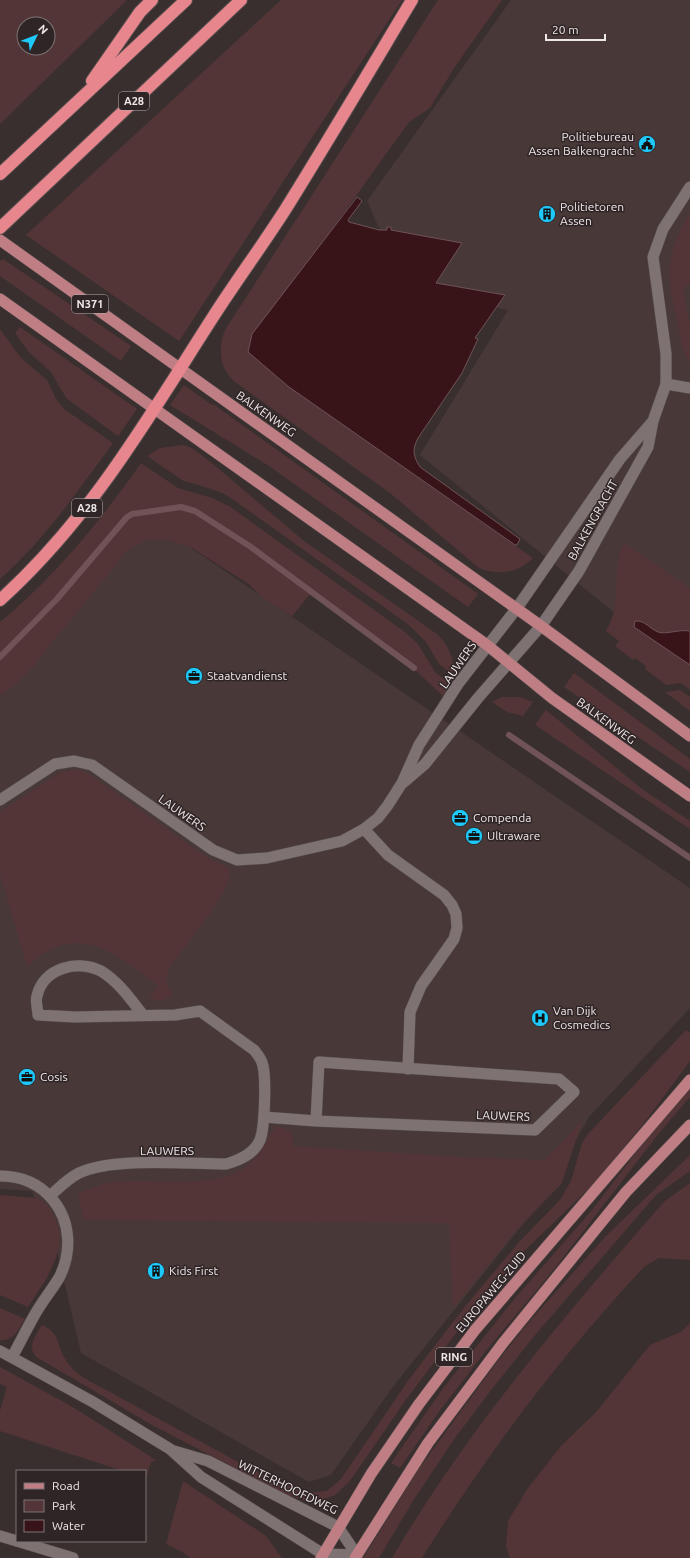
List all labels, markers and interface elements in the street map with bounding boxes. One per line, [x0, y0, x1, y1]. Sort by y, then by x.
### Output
north arrow [16, 16, 56, 56]
scale bar [546, 16, 605, 42]
text: N [36, 22, 51, 36]
text: 20 m [552, 23, 579, 36]
road number: A28 [119, 92, 149, 110]
place label: Politiebureau Assen Balkengracht [528, 130, 634, 157]
public building icon: Politiebureau Assen Balkengracht [637, 134, 657, 154]
place label: Politietoren Assen [560, 200, 624, 227]
building icon: Politietoren Assen [537, 204, 557, 224]
road number: N371 [72, 295, 108, 313]
street label: BALKENWEG [234, 388, 299, 439]
street label: BALKENGRACHT [565, 477, 620, 562]
road number: A28 [72, 499, 102, 517]
street label: LAUWERS [437, 639, 478, 691]
office icon: Staatvandienst [184, 666, 204, 686]
place label: Staatvandienst [207, 669, 288, 682]
street label: BALKENWEG [574, 695, 638, 746]
street label: LAUWERS [156, 792, 208, 833]
office icon: Compenda [450, 808, 470, 828]
place label: Compenda [473, 811, 531, 824]
office icon: Ultraware [464, 826, 484, 846]
place label: Ultraware [487, 829, 540, 842]
place label: Van Dijk Cosmedics [553, 1004, 610, 1031]
hospital icon: Van Dijk Cosmedics [530, 1008, 550, 1028]
office icon: Cosis [17, 1067, 37, 1087]
place label: Cosis [40, 1070, 68, 1083]
street label: LAUWERS [476, 1108, 530, 1123]
street label: LAUWERS [140, 1144, 194, 1157]
street label: EUROPAWEG-ZUID [453, 1249, 528, 1335]
building icon: Kids First [146, 1261, 166, 1281]
place label: Kids First [169, 1264, 218, 1277]
road number: RING [436, 1348, 472, 1366]
street label: WITTERHOOFDWEG [236, 1457, 340, 1516]
legend [16, 1470, 146, 1542]
text: Road [52, 1479, 80, 1492]
text: Park [52, 1499, 76, 1512]
text: Water [52, 1519, 85, 1532]

